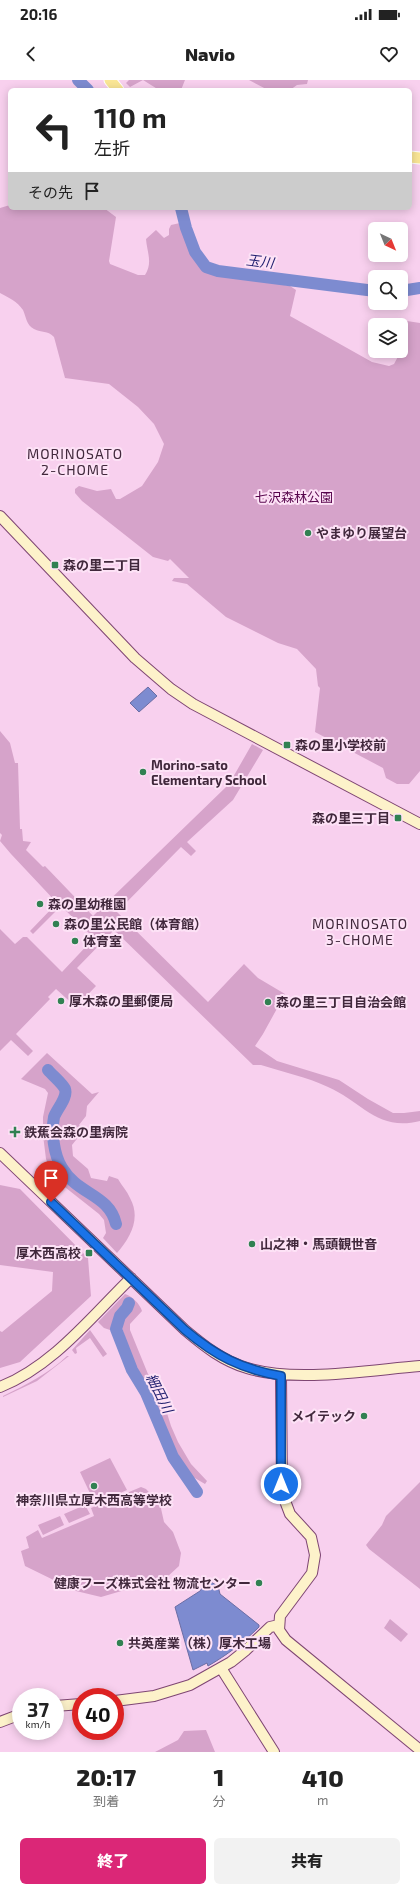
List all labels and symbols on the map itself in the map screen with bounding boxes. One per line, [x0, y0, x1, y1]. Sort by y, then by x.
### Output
north arrow [368, 222, 408, 262]
water label: 玉川 [245, 251, 277, 271]
district label: MORINOSATO 2-CHOME [27, 445, 123, 478]
park label: 七沢森林公園 [255, 489, 333, 505]
place label: やまゆり展望台 [316, 525, 407, 541]
marker: やまゆり展望台 [303, 528, 313, 538]
place label: 森の里二丁目 [63, 557, 141, 573]
marker: 森の里二丁目 [50, 560, 60, 570]
place label: 森の里小学校前 [295, 737, 386, 753]
marker: 森の里小学校前 [282, 740, 292, 750]
place label: Morino-sato Elementary School [151, 757, 267, 788]
marker: Morino-sato Elementary School [138, 767, 148, 777]
place label: 森の里三丁目 [312, 810, 390, 826]
marker: 森の里三丁目 [393, 813, 403, 823]
place label: 森の里幼稚園 [48, 896, 126, 912]
marker: 森の里幼稚園 [35, 899, 45, 909]
district label: MORINOSATO 3-CHOME [312, 915, 408, 948]
place label: 森の里公民館（体育館） [64, 916, 207, 932]
marker: 森の里公民館（体育館） [51, 919, 61, 929]
place label: 体育室 [83, 933, 122, 949]
marker: 体育室 [70, 936, 80, 946]
place label: 厚木森の里郵便局 [69, 993, 173, 1009]
place label: 森の里三丁目自治会館 [276, 994, 406, 1010]
marker: 厚木森の里郵便局 [56, 996, 66, 1006]
marker: 森の里三丁目自治会館 [263, 997, 273, 1007]
place label: 鉄蕉会森の里病院 [24, 1124, 128, 1140]
marker: 鉄蕉会森の里病院 [9, 1126, 21, 1138]
pin [34, 1161, 68, 1202]
place label: 山之神・馬頭観世音 [260, 1236, 377, 1252]
marker: 山之神・馬頭観世音 [247, 1239, 257, 1249]
place label: 厚木西高校 [16, 1245, 81, 1261]
marker: 厚木西高校 [84, 1248, 94, 1258]
water label: 細田川 [143, 1370, 178, 1417]
place label: メイテック [291, 1408, 356, 1424]
marker: メイテック [359, 1411, 369, 1421]
position arrow [260, 1463, 302, 1505]
marker: 神奈川県立厚木西高等学校 [89, 1481, 99, 1491]
place label: 神奈川県立厚木西高等学校 [16, 1492, 172, 1508]
place label: 健康フーズ株式会社 物流センター [54, 1575, 251, 1591]
marker: 健康フーズ株式会社 物流センター [254, 1578, 264, 1588]
place label: 共英産業（株）厚木工場 [128, 1635, 271, 1651]
marker: 共英産業（株）厚木工場 [115, 1638, 125, 1648]
speed limit sign: 40 [72, 1688, 124, 1740]

